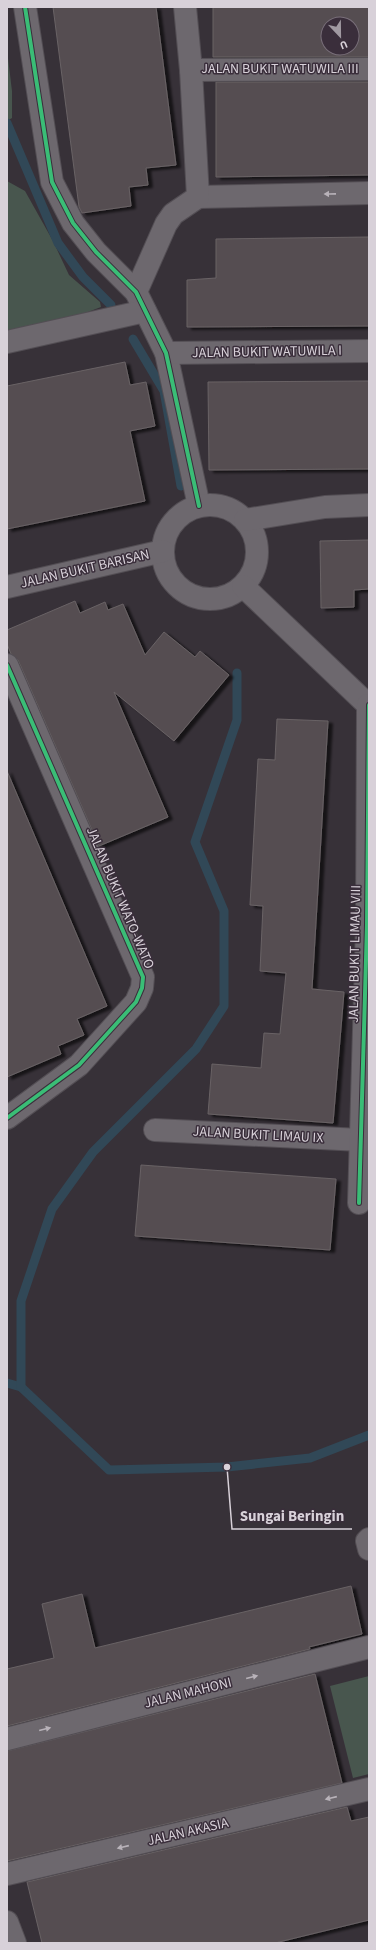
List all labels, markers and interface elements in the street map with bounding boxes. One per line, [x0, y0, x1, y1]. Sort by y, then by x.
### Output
north arrow [320, 16, 360, 56]
text: U [337, 36, 350, 53]
street label: JALAN BUKIT WATUWILA III [201, 59, 359, 79]
one-way arrow [323, 191, 336, 197]
street label: JALAN BUKIT WATUWILA I [192, 341, 342, 363]
street label: JALAN BUKIT BARISAN [19, 544, 151, 594]
street label: JALAN BUKIT WATO-WATO [81, 824, 159, 972]
street label: JALAN BUKIT LIMAU VIII [344, 885, 366, 1023]
street label: JALAN BUKIT LIMAU IX [192, 1122, 324, 1148]
callout: Sungai Beringin [232, 1502, 352, 1529]
text: Sungai Beringin [240, 1506, 344, 1527]
street label: JALAN MAHONI [142, 1672, 234, 1714]
one-way arrow [246, 1673, 258, 1679]
one-way arrow [39, 1726, 51, 1732]
one-way arrow [325, 1796, 337, 1802]
street label: JALAN AKASIA [146, 1813, 231, 1851]
one-way arrow [116, 1844, 129, 1850]

